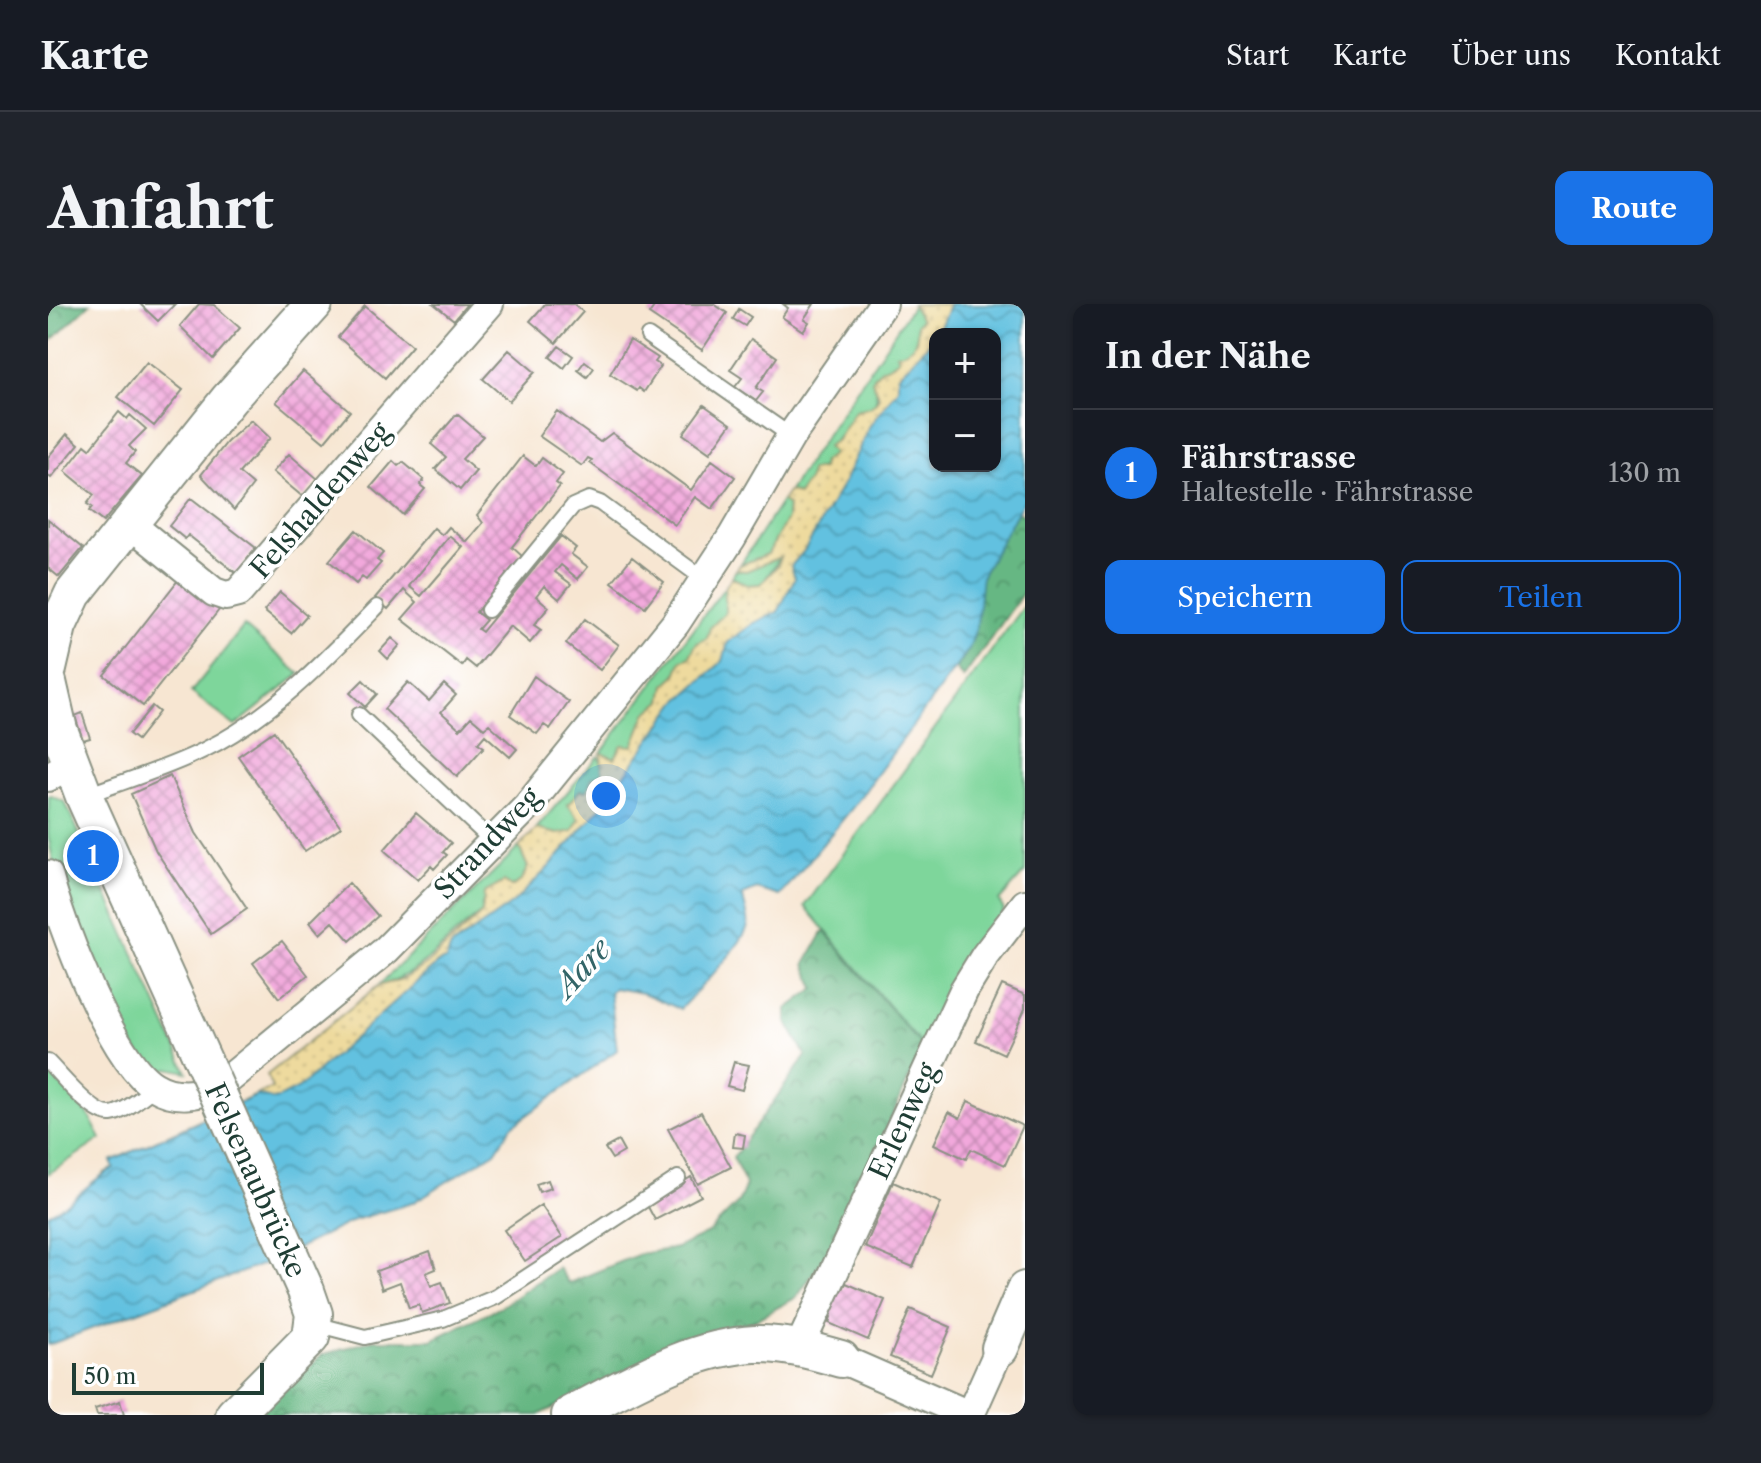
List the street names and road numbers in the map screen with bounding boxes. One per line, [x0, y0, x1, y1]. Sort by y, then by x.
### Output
street label: Felshaldenweg [243, 415, 397, 585]
street label: Strandweg [427, 780, 547, 906]
street label: Erlenweg [861, 1057, 945, 1185]
street label: Felsenaubrücke [198, 1077, 314, 1283]

